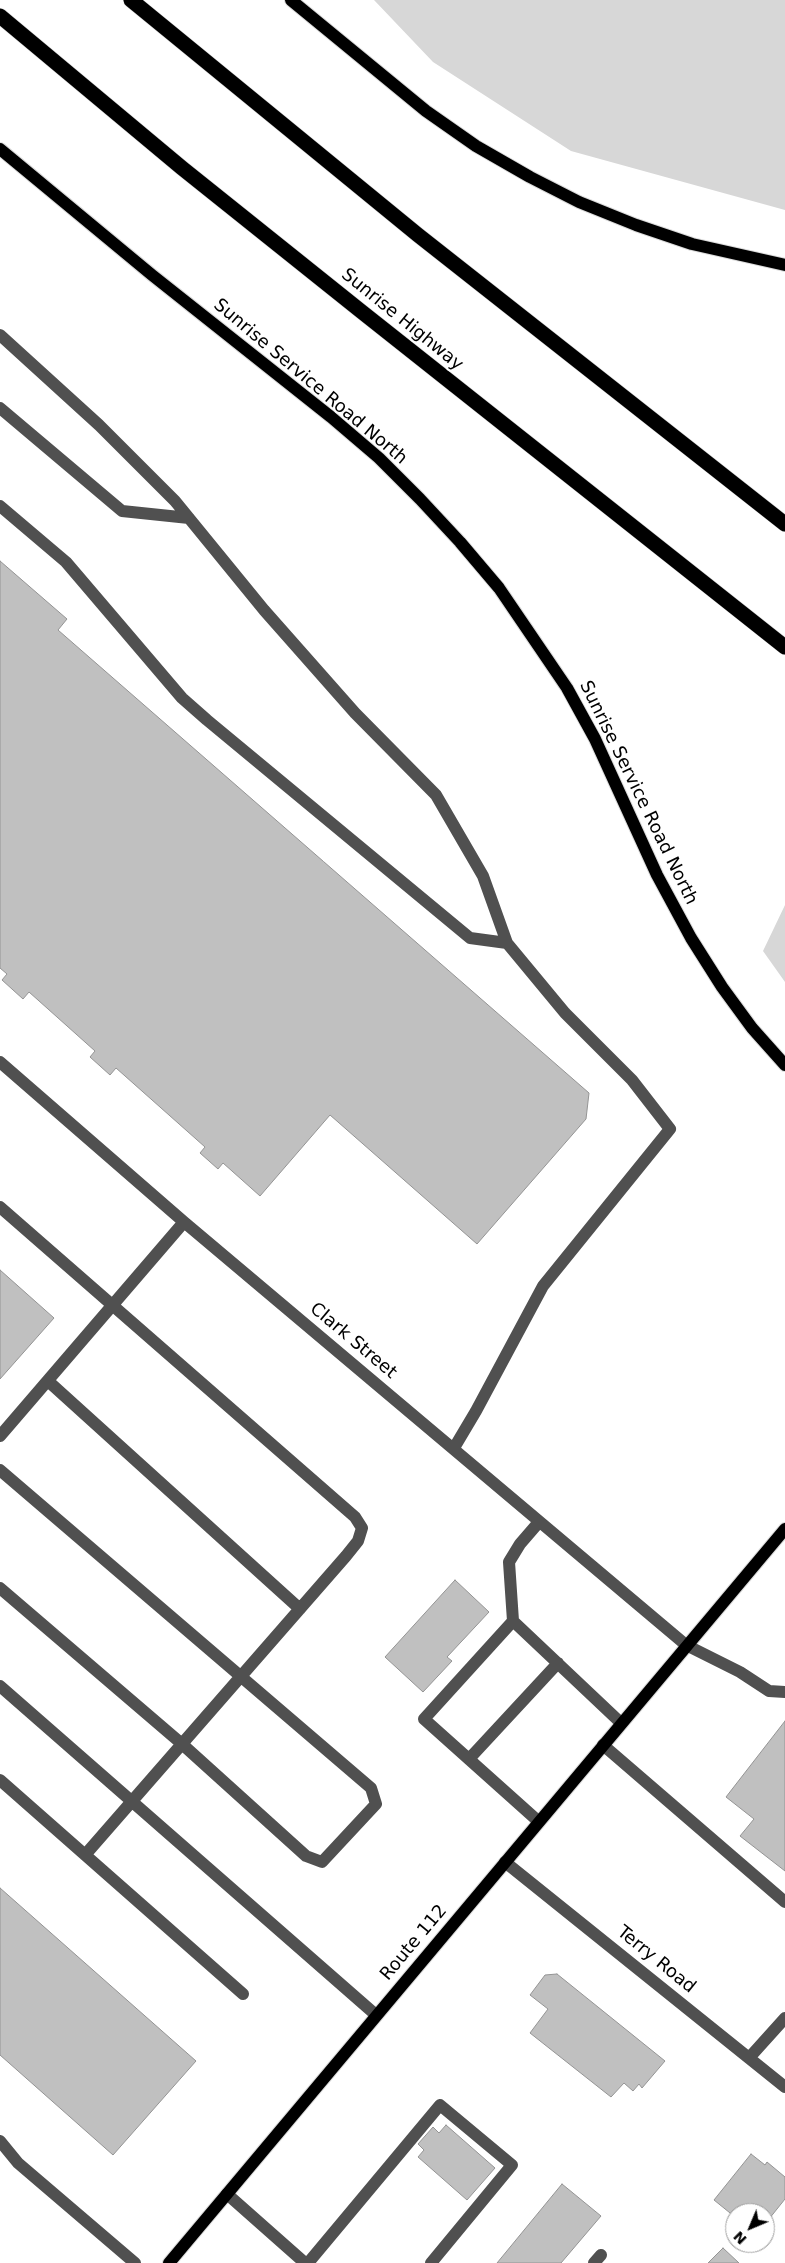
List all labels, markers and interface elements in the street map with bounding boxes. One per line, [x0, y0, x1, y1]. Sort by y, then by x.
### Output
street label: Sunrise Highway [337, 264, 467, 376]
street label: Sunrise Service Road North [209, 295, 411, 469]
street label: Sunrise Service Road North [574, 678, 702, 908]
street label: Clark Street [305, 1298, 401, 1384]
street label: Route 112 [376, 1901, 452, 1985]
street label: Terry Road [612, 1922, 700, 1998]
north arrow [725, 2203, 775, 2253]
text: N [730, 2228, 750, 2248]

